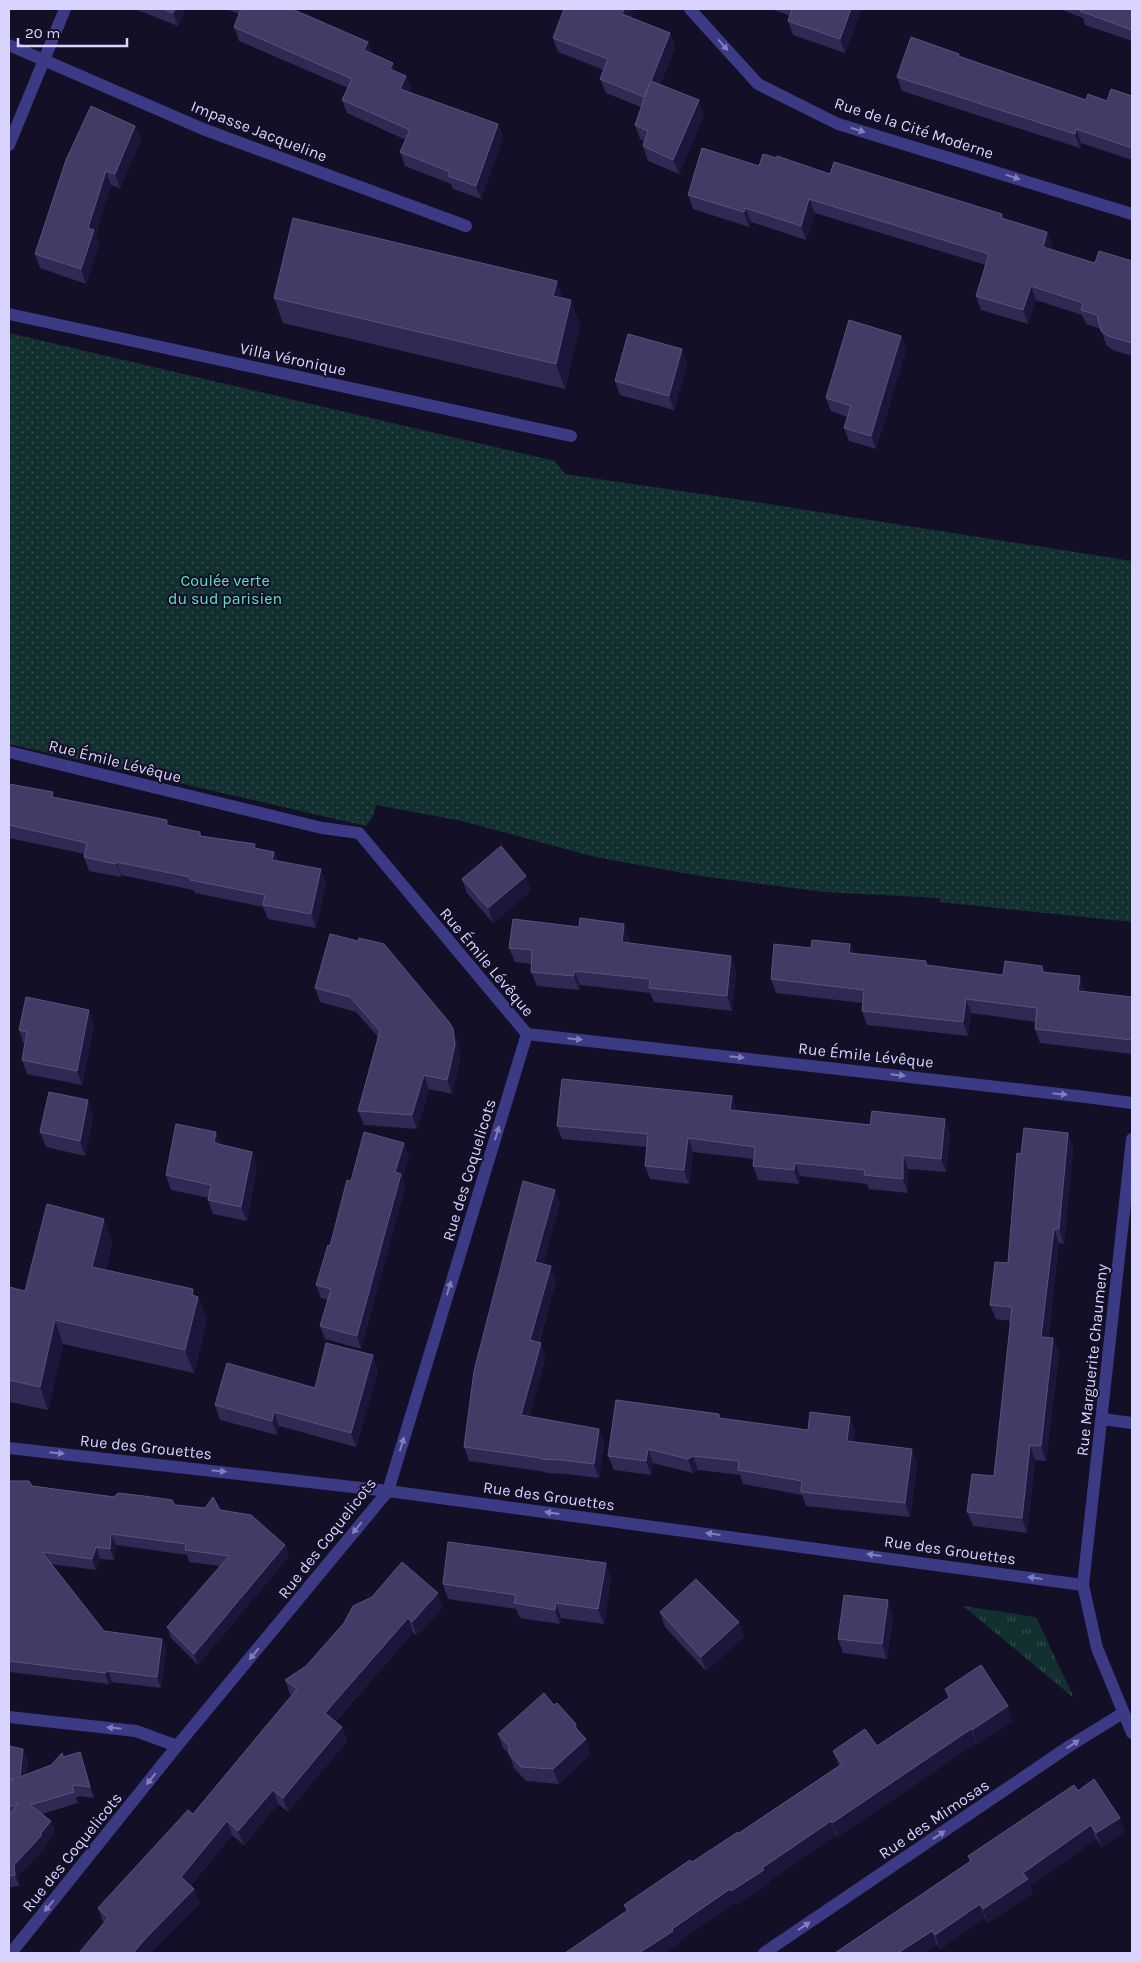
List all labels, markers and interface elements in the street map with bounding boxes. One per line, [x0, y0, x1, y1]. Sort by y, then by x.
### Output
scale bar [18, 15, 126, 47]
text: 20 m [25, 24, 60, 42]
one-way arrow [717, 39, 728, 51]
street label: Rue de la Cité Moderne [832, 93, 996, 163]
street label: Impasse Jacqueline [188, 96, 330, 166]
one-way arrow [851, 126, 866, 134]
one-way arrow [1006, 174, 1021, 182]
street label: Villa Véronique [238, 338, 348, 380]
park label: Coulée verte du sud parisien [168, 571, 282, 608]
street label: Rue Émile Lévêque [47, 735, 183, 787]
street label: Rue Émile Lévêque [436, 904, 538, 1020]
one-way arrow [568, 1035, 584, 1043]
street label: Rue Émile Lévêque [797, 1038, 935, 1072]
one-way arrow [729, 1053, 745, 1061]
one-way arrow [890, 1071, 906, 1079]
one-way arrow [1052, 1090, 1068, 1098]
street label: Rue des Coquelicots [438, 1097, 500, 1243]
one-way arrow [493, 1125, 501, 1140]
street label: Rue Marguerite Chaumeny [1072, 1262, 1112, 1457]
one-way arrow [446, 1281, 454, 1296]
street label: Rue des Grouettes [79, 1431, 213, 1463]
one-way arrow [399, 1436, 407, 1451]
one-way arrow [50, 1450, 66, 1458]
one-way arrow [211, 1467, 227, 1475]
street label: Rue des Coquelicots [274, 1474, 380, 1602]
street label: Rue des Grouettes [482, 1477, 616, 1515]
one-way arrow [543, 1509, 559, 1517]
one-way arrow [352, 1522, 363, 1535]
one-way arrow [704, 1530, 720, 1538]
street label: Rue des Grouettes [883, 1531, 1017, 1569]
one-way arrow [866, 1551, 882, 1559]
one-way arrow [1026, 1574, 1042, 1582]
one-way arrow [248, 1647, 259, 1660]
one-way arrow [106, 1724, 122, 1732]
one-way arrow [1067, 1739, 1080, 1749]
one-way arrow [145, 1773, 156, 1786]
street label: Rue des Mimosas [875, 1775, 993, 1863]
street label: Rue des Coquelicots [18, 1789, 126, 1915]
one-way arrow [932, 1830, 946, 1840]
one-way arrow [44, 1899, 54, 1913]
one-way arrow [797, 1921, 811, 1931]

